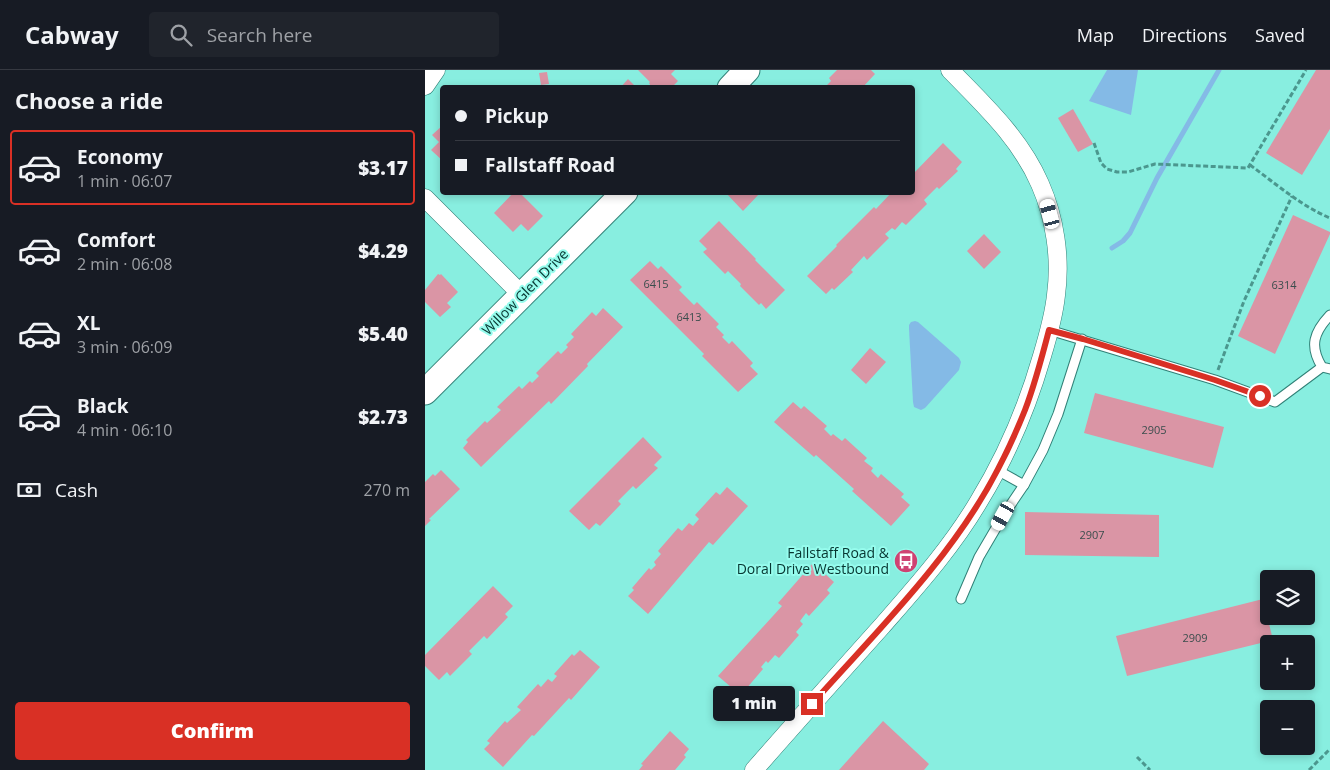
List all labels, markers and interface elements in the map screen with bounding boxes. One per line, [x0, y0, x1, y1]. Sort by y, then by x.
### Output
search box [149, 12, 499, 57]
text: Cabway [25, 18, 119, 51]
icon: search [167, 21, 195, 49]
text: Search here [207, 22, 313, 48]
text: Map [1077, 23, 1114, 47]
text: Directions [1142, 23, 1227, 47]
text: Saved [1255, 23, 1305, 47]
text: Choose a ride [15, 85, 163, 115]
text: Pickup [485, 103, 549, 129]
text: Economy [77, 144, 163, 170]
icon: car [17, 145, 62, 190]
text: Fallstaff Road [485, 152, 615, 178]
text: $3.17 [358, 155, 408, 181]
text: 1 min · 06:07 [77, 170, 172, 192]
car [1038, 198, 1061, 230]
text: Comfort [77, 227, 156, 253]
icon: car [17, 228, 62, 273]
text: $4.29 [358, 238, 408, 264]
street label: Willow Glen Drive [477, 244, 572, 339]
text: 2 min · 06:08 [77, 253, 172, 275]
house number: 6415 [643, 276, 669, 291]
house number: 6314 [1271, 277, 1297, 292]
house number: 6413 [676, 309, 702, 324]
text: XL [77, 310, 100, 336]
icon: car [17, 311, 62, 356]
text: $5.40 [358, 321, 408, 347]
text: 3 min · 06:09 [77, 336, 172, 358]
route start [1249, 385, 1271, 407]
text: Black [77, 393, 129, 419]
icon: car [17, 394, 62, 439]
text: $2.73 [358, 404, 408, 430]
text: 4 min · 06:10 [77, 419, 172, 441]
house number: 2905 [1141, 422, 1167, 437]
icon: cash [15, 476, 43, 504]
text: Cash [55, 477, 98, 503]
text: 270 m [364, 479, 410, 501]
car [989, 499, 1016, 533]
house number: 2907 [1079, 527, 1105, 542]
place label: Fallstaff Road & Doral Drive Westbound [737, 543, 890, 578]
bus stop icon: Fallstaff Road & Doral Drive Westbound [893, 548, 919, 574]
map controls [1260, 570, 1315, 755]
button: layers [1260, 570, 1315, 625]
house number: 2909 [1182, 630, 1208, 645]
button: + [1260, 635, 1315, 690]
callout: 1 min [712, 686, 795, 722]
text: 1 min [731, 692, 777, 714]
route end [801, 693, 823, 715]
button: − [1260, 700, 1315, 755]
button: Confirm [15, 702, 410, 760]

